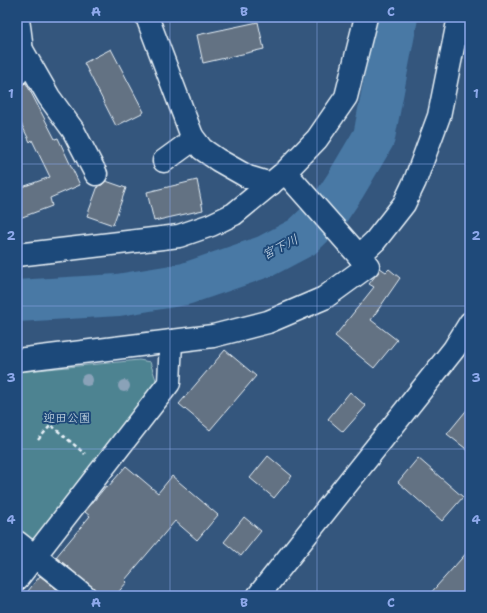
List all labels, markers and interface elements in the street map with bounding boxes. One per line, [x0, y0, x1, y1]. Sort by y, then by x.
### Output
text: A [91, 3, 101, 20]
text: B [240, 3, 248, 20]
text: C [387, 3, 395, 20]
text: 1 [8, 85, 14, 102]
text: 1 [473, 85, 479, 102]
text: 2 [6, 227, 16, 244]
text: 2 [471, 227, 481, 244]
water label: 宮下川 [259, 231, 301, 263]
text: 3 [6, 369, 16, 386]
text: 3 [471, 369, 481, 386]
park label: 迎田公園 [43, 410, 91, 426]
text: 4 [6, 511, 16, 528]
text: 4 [471, 511, 481, 528]
text: A [91, 594, 101, 611]
text: B [240, 594, 248, 611]
text: C [387, 594, 395, 611]

